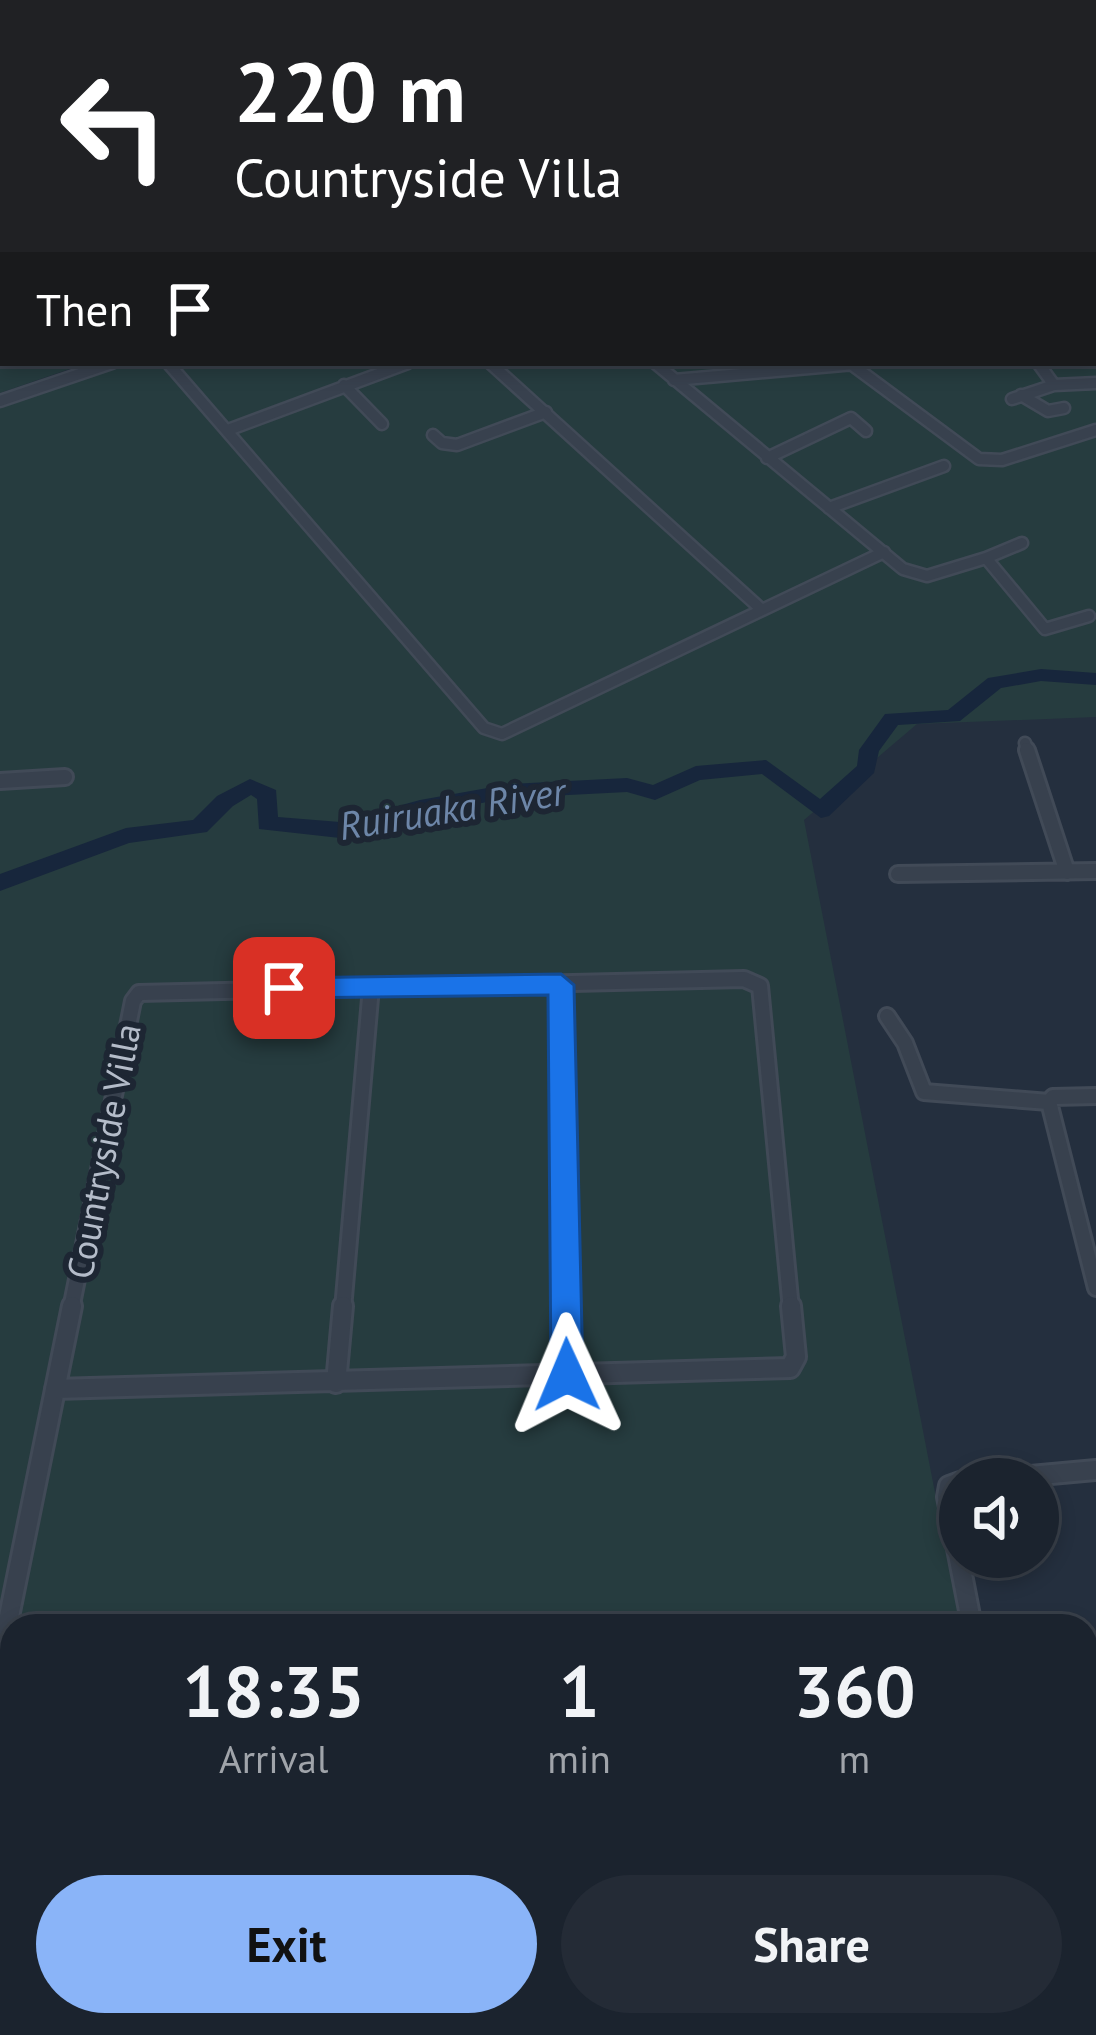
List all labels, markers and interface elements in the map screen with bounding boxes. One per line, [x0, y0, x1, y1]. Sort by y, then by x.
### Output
text: 220 m [234, 36, 466, 145]
icon: left [36, 48, 192, 204]
text: Countryside Villa [234, 142, 622, 212]
icon: arrive [157, 276, 223, 342]
text: Then [36, 280, 133, 338]
water label: Ruiruaka River [335, 765, 571, 851]
pin [233, 937, 335, 1039]
icon: arrive [251, 955, 317, 1021]
street label: Countryside Villa [55, 1019, 151, 1283]
position arrow [504, 1312, 630, 1438]
map controls [939, 1458, 1059, 1578]
button: sound [939, 1458, 1059, 1578]
text: 18:35 [182, 1644, 365, 1737]
text: 1 [559, 1644, 600, 1737]
text: 360 [793, 1644, 916, 1737]
text: Arrival [219, 1733, 328, 1784]
text: min [547, 1733, 611, 1784]
text: m [839, 1733, 870, 1784]
button: Exit [36, 1875, 537, 2013]
button: Share [561, 1875, 1062, 2013]

